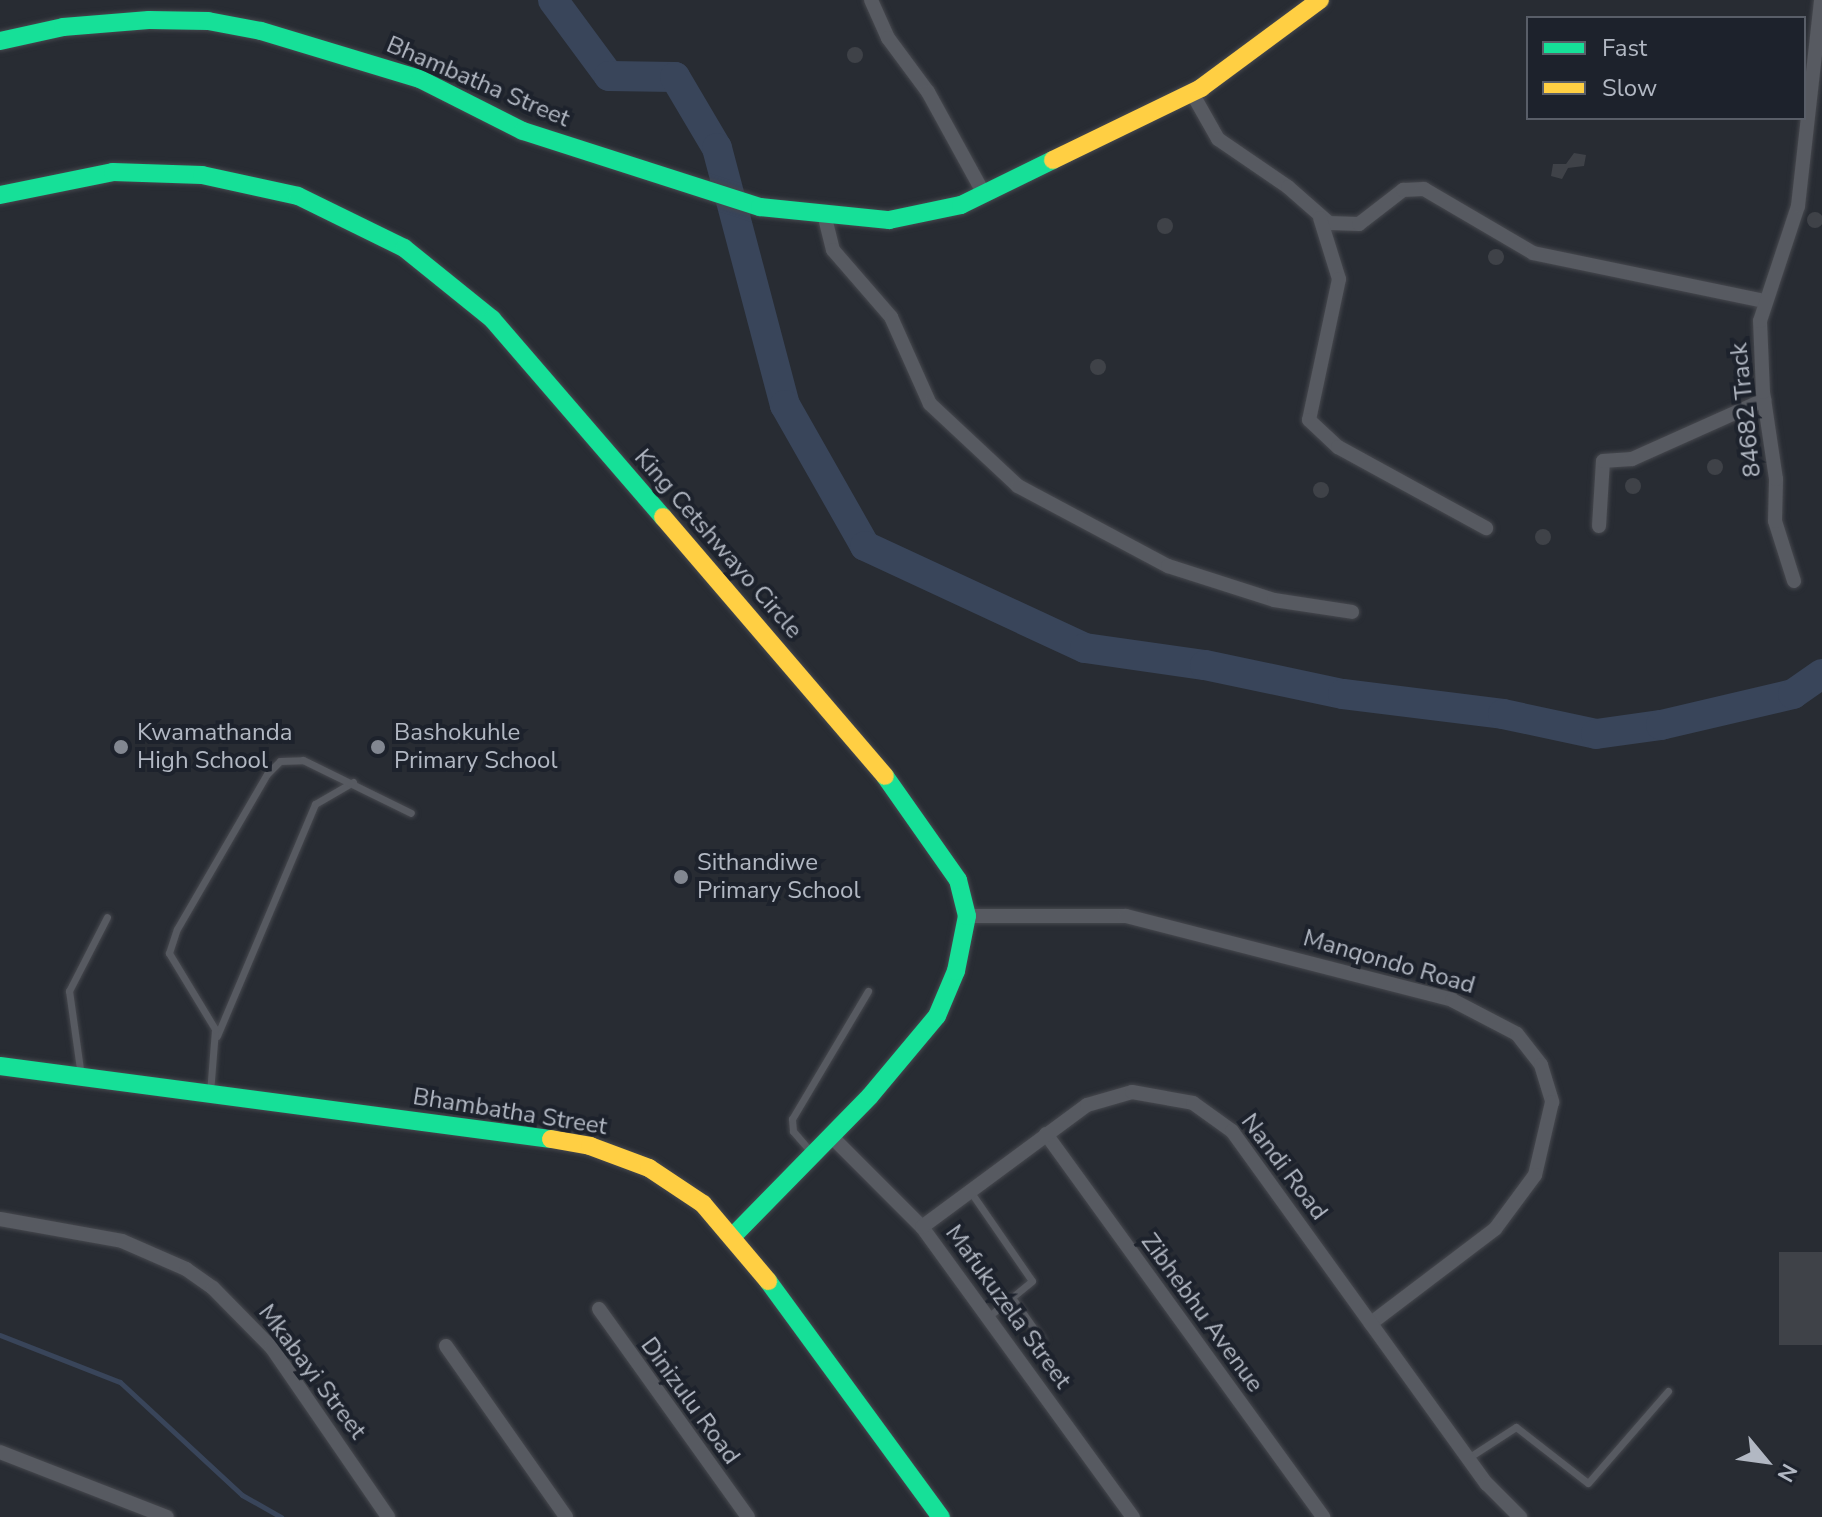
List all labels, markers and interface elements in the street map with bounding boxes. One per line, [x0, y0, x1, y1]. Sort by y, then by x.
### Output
legend [1526, 16, 1806, 120]
street label: Bhambatha Street [382, 30, 574, 134]
text: Fast [1602, 32, 1647, 64]
text: Slow [1602, 72, 1657, 104]
street label: 84682 Track [1725, 341, 1767, 479]
street label: King Cetshwayo Circle [628, 444, 808, 644]
place label: Kwamathanda High School [137, 719, 292, 775]
place label: Bashokuhle Primary School [394, 719, 557, 775]
marker: Kwamathanda High School [112, 738, 130, 756]
marker: Bashokuhle Primary School [369, 738, 387, 756]
place label: Sithandiwe Primary School [697, 849, 860, 905]
marker: Sithandiwe Primary School [672, 868, 690, 886]
street label: Manqondo Road [1300, 924, 1478, 1000]
street label: Bhambatha Street [411, 1082, 609, 1142]
street label: Nandi Road [1235, 1108, 1333, 1226]
street label: Mafukuzela Street [939, 1220, 1077, 1394]
street label: Zibhebhu Avenue [1135, 1228, 1269, 1398]
street label: Mkabayi Street [252, 1299, 372, 1445]
street label: Dinizulu Road [634, 1332, 746, 1470]
north arrow [1726, 1421, 1806, 1501]
text: N [1770, 1458, 1804, 1487]

